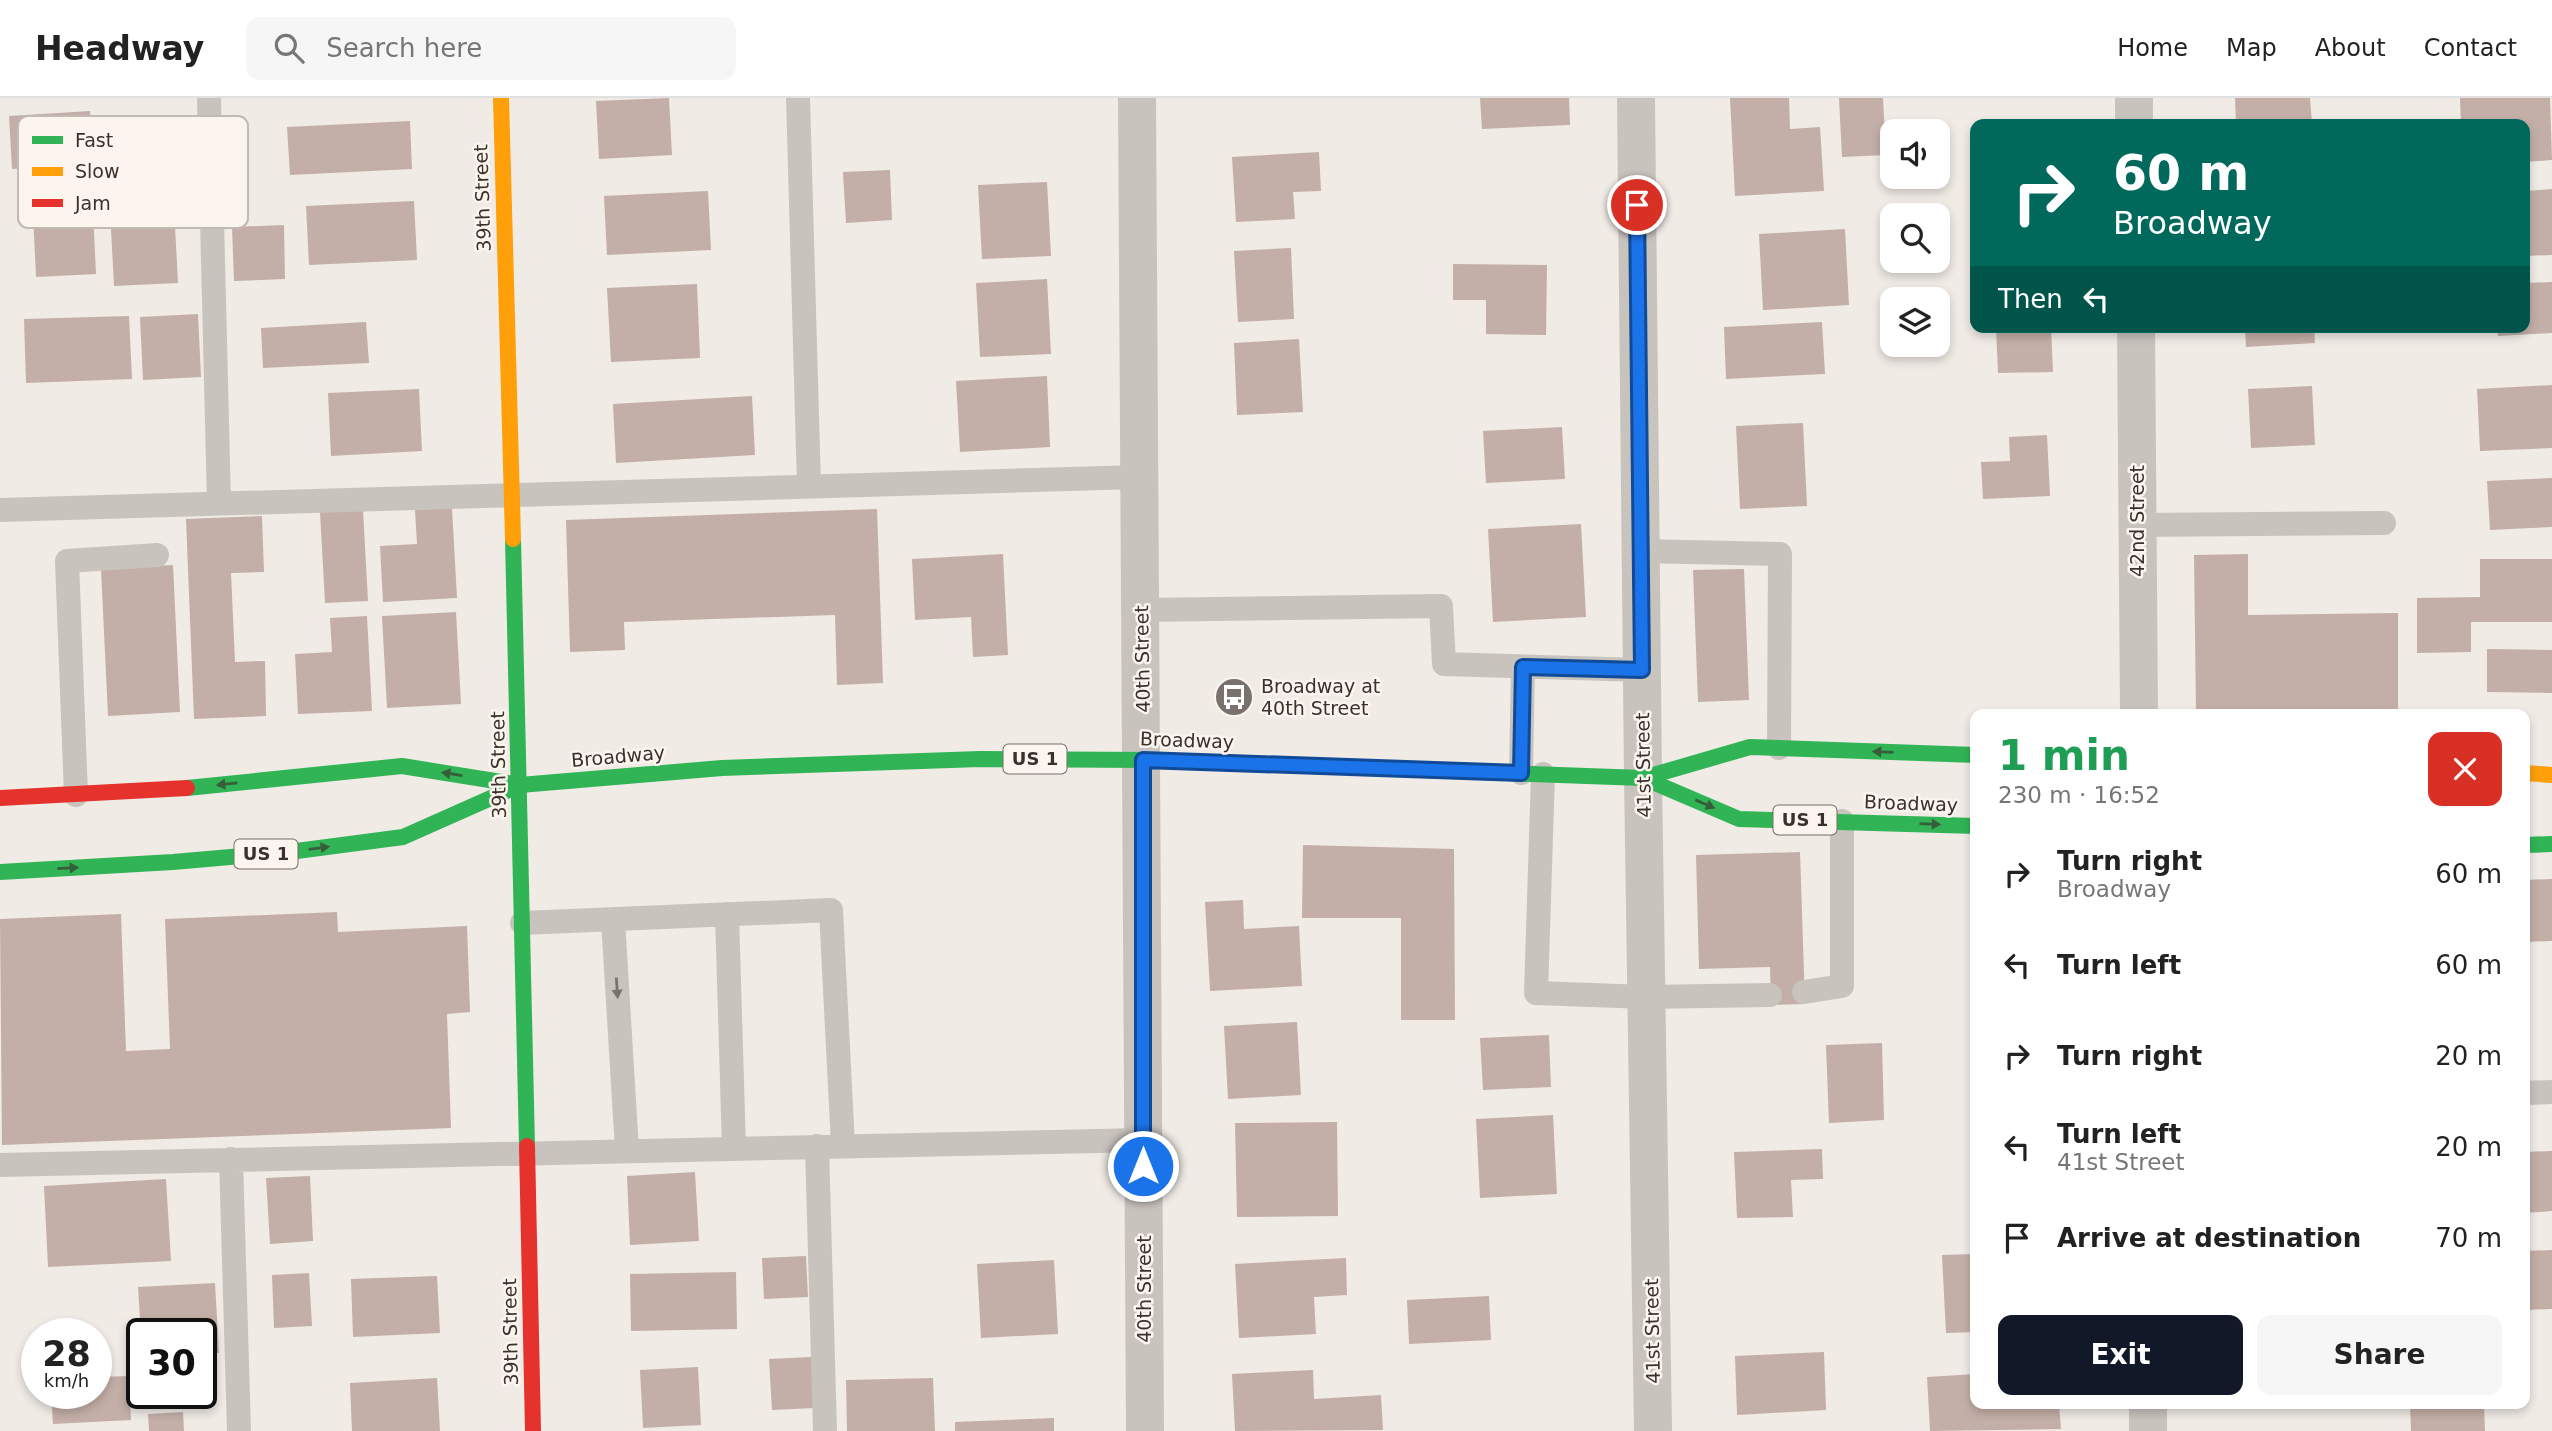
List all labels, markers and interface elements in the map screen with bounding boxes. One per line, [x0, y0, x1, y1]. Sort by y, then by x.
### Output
search box [246, 17, 736, 80]
text: Headway [35, 29, 204, 68]
icon: search [270, 29, 308, 67]
text: Search here [326, 33, 482, 63]
text: Home [2117, 34, 2188, 62]
text: Map [2226, 34, 2277, 62]
text: About [2315, 34, 2386, 62]
text: Contact [2424, 34, 2517, 62]
legend [18, 116, 248, 228]
map controls [1880, 119, 1950, 357]
button: sound [1880, 119, 1950, 189]
text: Fast [75, 129, 113, 151]
street label: 39th Street [469, 144, 495, 252]
text: 60 m [2113, 145, 2249, 202]
icon: right [1998, 147, 2089, 238]
text: Slow [75, 160, 120, 182]
pin [1607, 175, 1667, 235]
icon: arrive [1618, 186, 1656, 224]
text: Jam [74, 192, 111, 214]
button: search [1880, 203, 1950, 273]
text: Broadway [2113, 204, 2272, 242]
icon: left [2077, 280, 2115, 318]
text: Then [1998, 284, 2063, 314]
button: layers [1880, 287, 1950, 357]
street label: 42nd Street [2126, 465, 2148, 577]
street label: 40th Street [1130, 605, 1154, 713]
place label: Broadway at 40th Street [1261, 675, 1380, 719]
bus stop icon: Broadway at 40th Street [1213, 676, 1255, 718]
street label: 39th Street [486, 711, 510, 819]
street label: 41st Street [1631, 712, 1655, 818]
street label: Broadway [1140, 727, 1234, 753]
text: 1 min [1998, 731, 2130, 780]
button: close [2428, 732, 2502, 806]
street label: Broadway [570, 741, 666, 771]
road number: US 1 [1004, 744, 1066, 774]
one-way arrow [1872, 746, 1894, 757]
one-way arrow [441, 768, 463, 779]
one-way arrow [215, 779, 237, 790]
text: 230 m · 16:52 [1998, 782, 2160, 808]
street label: Broadway [1864, 790, 1958, 816]
one-way arrow [1695, 799, 1716, 810]
road number: US 1 [1773, 806, 1836, 834]
one-way arrow [1919, 819, 1941, 830]
road number: US 1 [234, 840, 298, 868]
one-way arrow [308, 842, 330, 853]
text: Turn right [2057, 846, 2202, 876]
icon: right [1998, 855, 2036, 893]
text: 60 m [2435, 859, 2502, 889]
one-way arrow [57, 863, 79, 874]
text: Broadway [2057, 876, 2171, 902]
icon: left [1998, 946, 2036, 984]
text: Turn left [2057, 950, 2181, 980]
text: 60 m [2435, 950, 2502, 980]
one-way arrow [612, 977, 623, 999]
icon: right [1998, 1037, 2036, 1075]
text: Turn right [2057, 1041, 2202, 1071]
text: 20 m [2435, 1041, 2502, 1071]
text: Turn left [2057, 1119, 2181, 1149]
icon: left [1998, 1128, 2036, 1166]
position arrow [1106, 1129, 1180, 1203]
text: 20 m [2435, 1132, 2502, 1162]
text: 41st Street [2057, 1149, 2184, 1175]
icon: arrive [1998, 1219, 2036, 1257]
text: Arrive at destination [2057, 1223, 2361, 1253]
text: 70 m [2435, 1223, 2502, 1253]
street label: 40th Street [1133, 1235, 1155, 1343]
street label: 39th Street [498, 1278, 522, 1386]
street label: 41st Street [1640, 1278, 1664, 1384]
button: Exit [1998, 1315, 2243, 1395]
button: Share [2257, 1315, 2502, 1395]
speed limit sign: 30 [126, 1318, 217, 1409]
text: 28 [42, 1334, 91, 1374]
text: km/h [44, 1370, 89, 1391]

